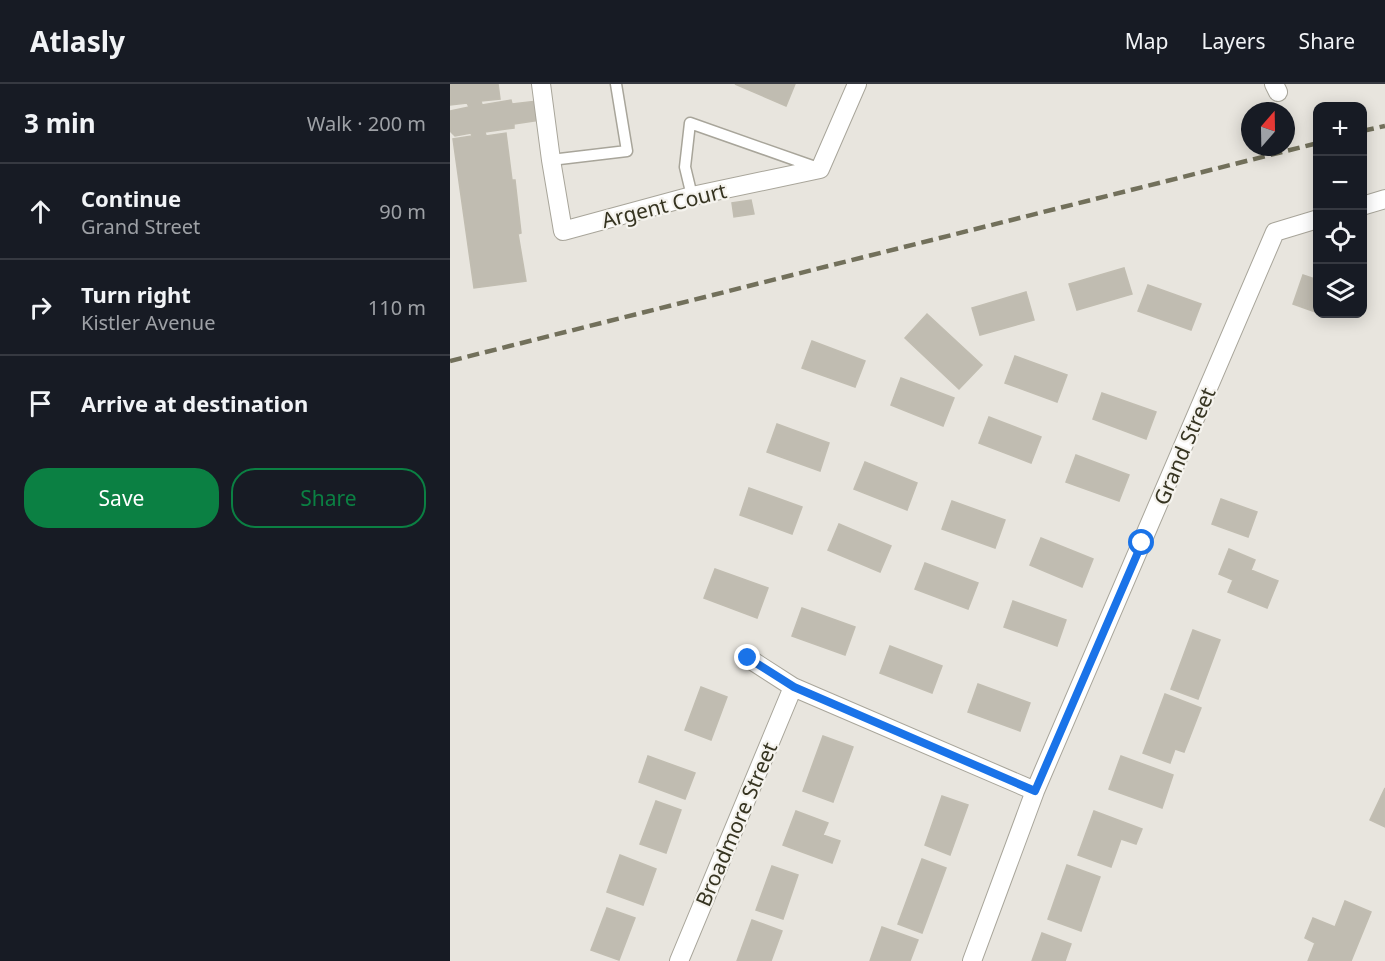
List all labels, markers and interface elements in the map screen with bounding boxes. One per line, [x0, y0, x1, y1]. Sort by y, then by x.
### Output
text: Atlasly [30, 22, 125, 60]
text: Map [1125, 27, 1169, 55]
text: Layers [1202, 27, 1266, 55]
text: Share [1299, 27, 1355, 55]
north arrow [1241, 102, 1295, 156]
map controls [1313, 102, 1367, 318]
button: + [1313, 102, 1367, 156]
text: 3 min [24, 105, 96, 141]
text: Walk · 200 m [307, 110, 426, 137]
button: − [1313, 156, 1367, 210]
street label: Argent Court [599, 176, 730, 234]
text: Continue [81, 183, 181, 213]
icon: ahead [24, 195, 57, 228]
text: 90 m [379, 198, 426, 225]
button: locate [1313, 210, 1367, 264]
text: Grand Street [81, 213, 200, 240]
button: layers [1313, 264, 1367, 318]
text: Turn right [81, 279, 191, 309]
icon: right [24, 291, 57, 324]
text: 110 m [368, 294, 426, 321]
text: Kistler Avenue [81, 309, 215, 336]
street label: Grand Street [1147, 382, 1222, 509]
icon: arrive [24, 387, 57, 420]
text: Arrive at destination [81, 388, 308, 418]
button: Save [24, 468, 219, 528]
button: Share [231, 468, 426, 528]
route start [1128, 529, 1154, 555]
route end [734, 644, 760, 670]
street label: Broadmore Street [689, 737, 783, 910]

